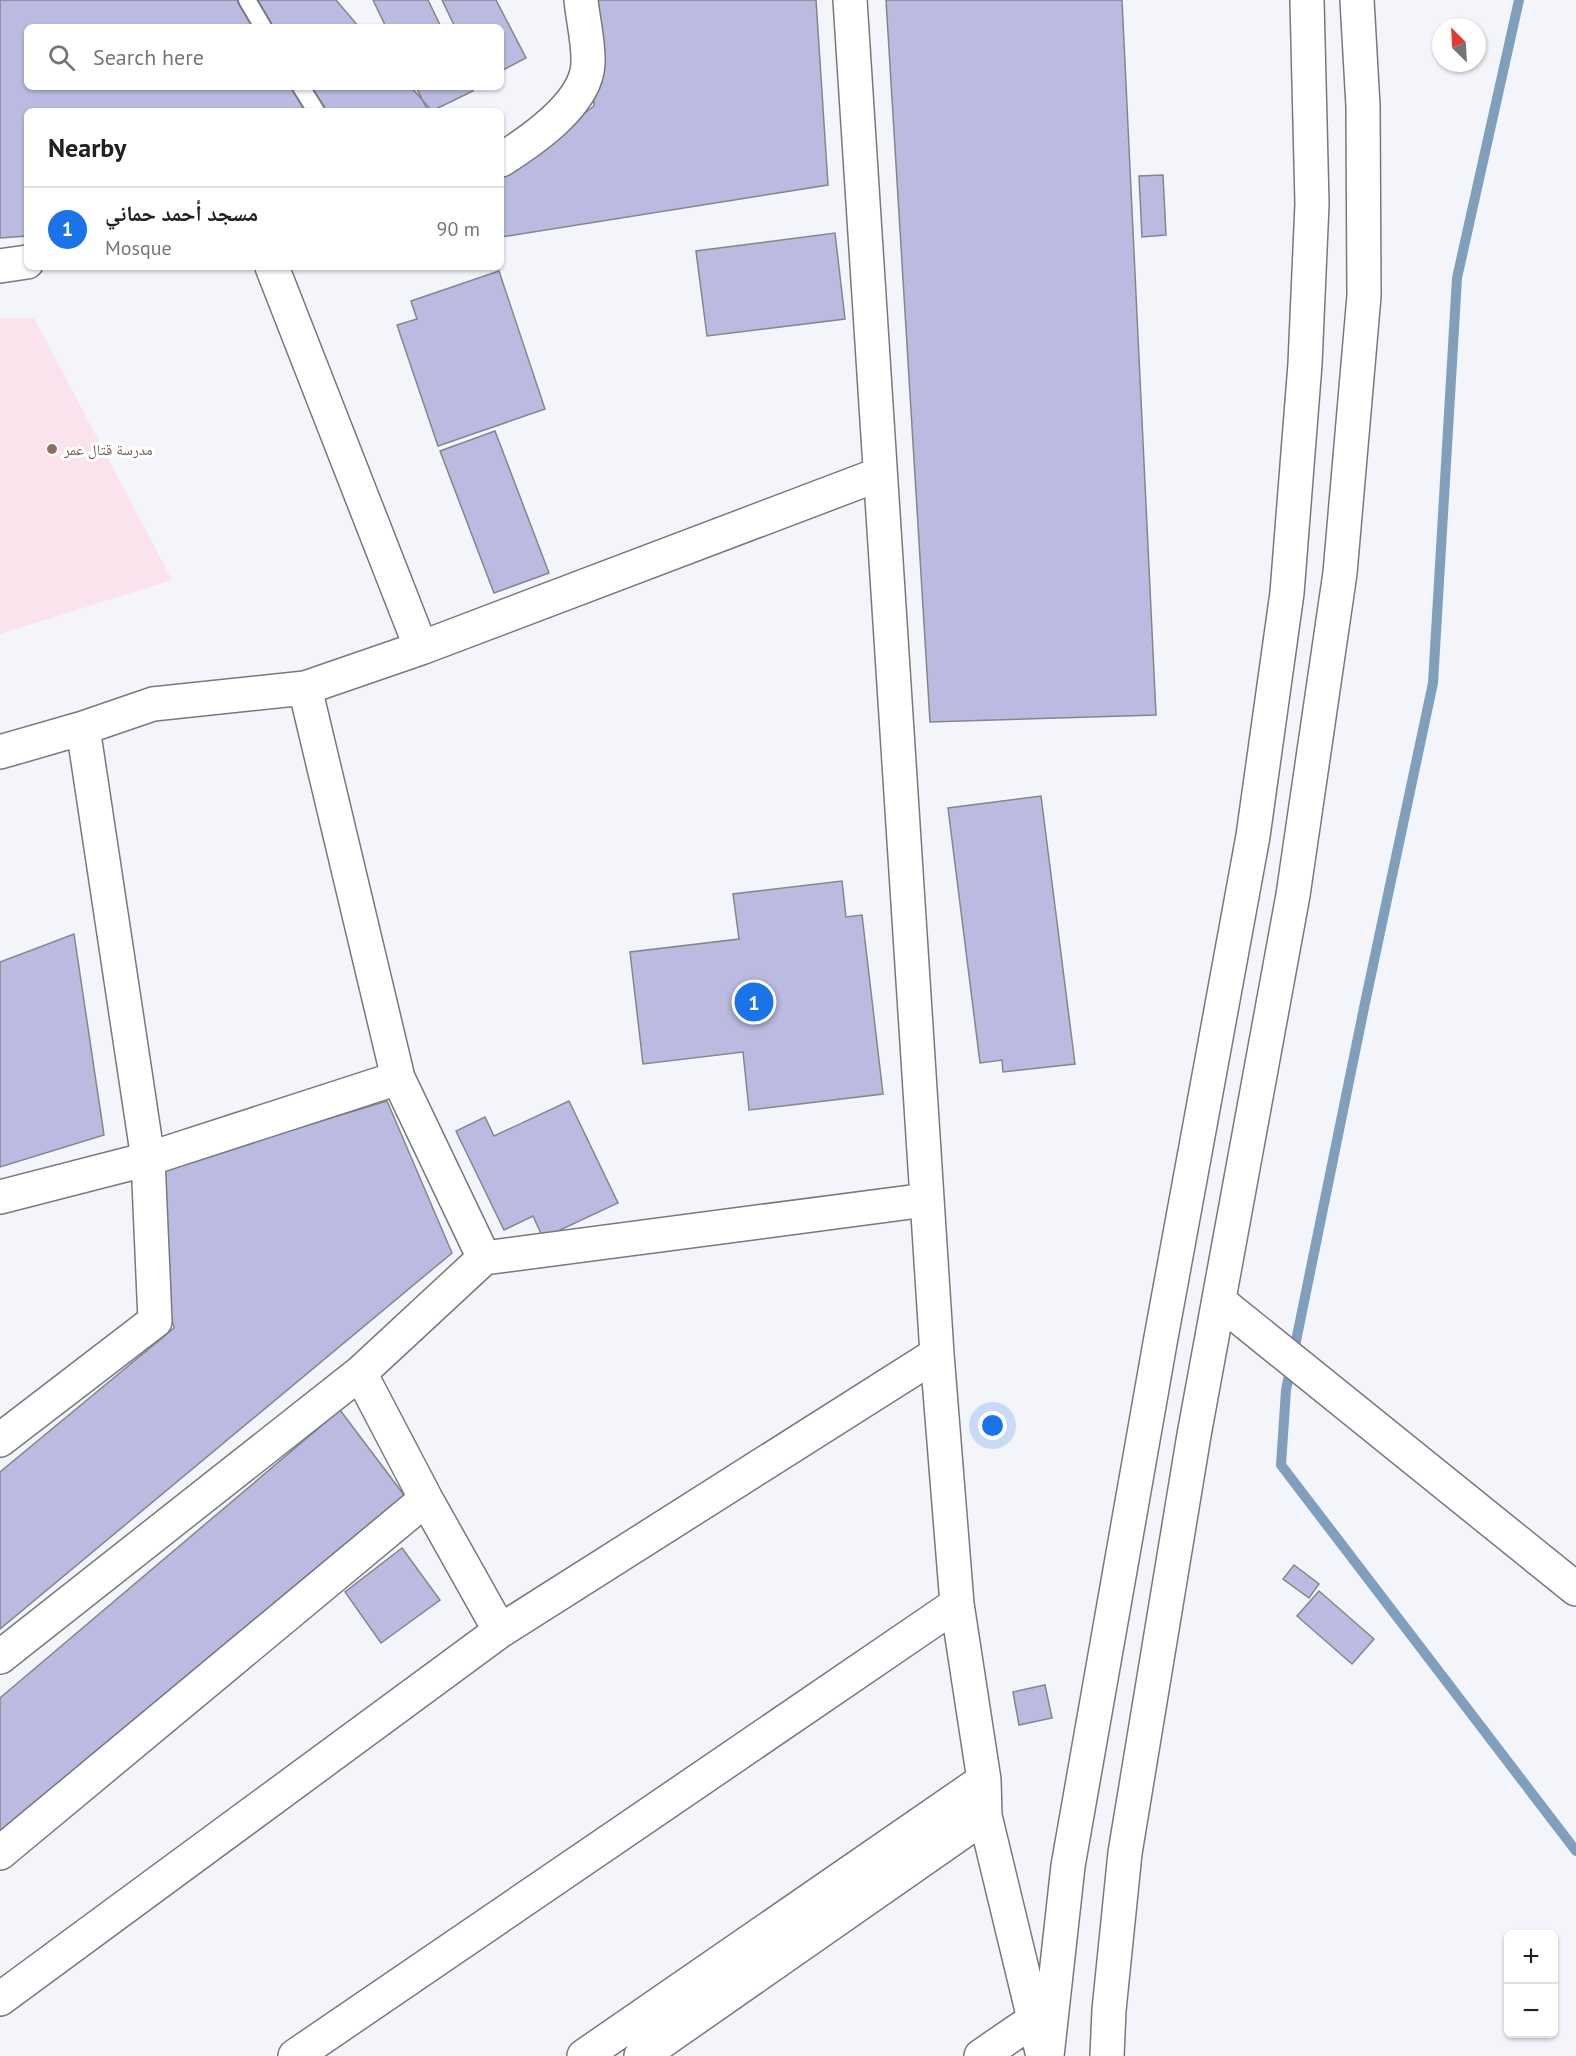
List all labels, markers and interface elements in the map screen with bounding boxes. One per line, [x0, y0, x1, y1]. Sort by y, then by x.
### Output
north arrow [1432, 18, 1486, 72]
search box [24, 24, 504, 90]
icon: search [45, 41, 78, 74]
text: Search here [93, 43, 204, 71]
text: Nearby [48, 131, 126, 164]
text: مسجد أحمد حماني [105, 199, 258, 227]
text: 1 [62, 216, 73, 242]
text: 90 m [437, 216, 480, 242]
text: Mosque [105, 235, 172, 261]
place label: مدرسة قتال عمر [63, 440, 153, 460]
marker: مدرسة قتال عمر [45, 442, 59, 456]
pin: 1 [734, 980, 774, 1024]
your location [978, 1411, 1007, 1440]
map controls [1504, 1930, 1558, 2038]
button: + [1504, 1930, 1558, 1984]
button: − [1504, 1984, 1558, 2038]

